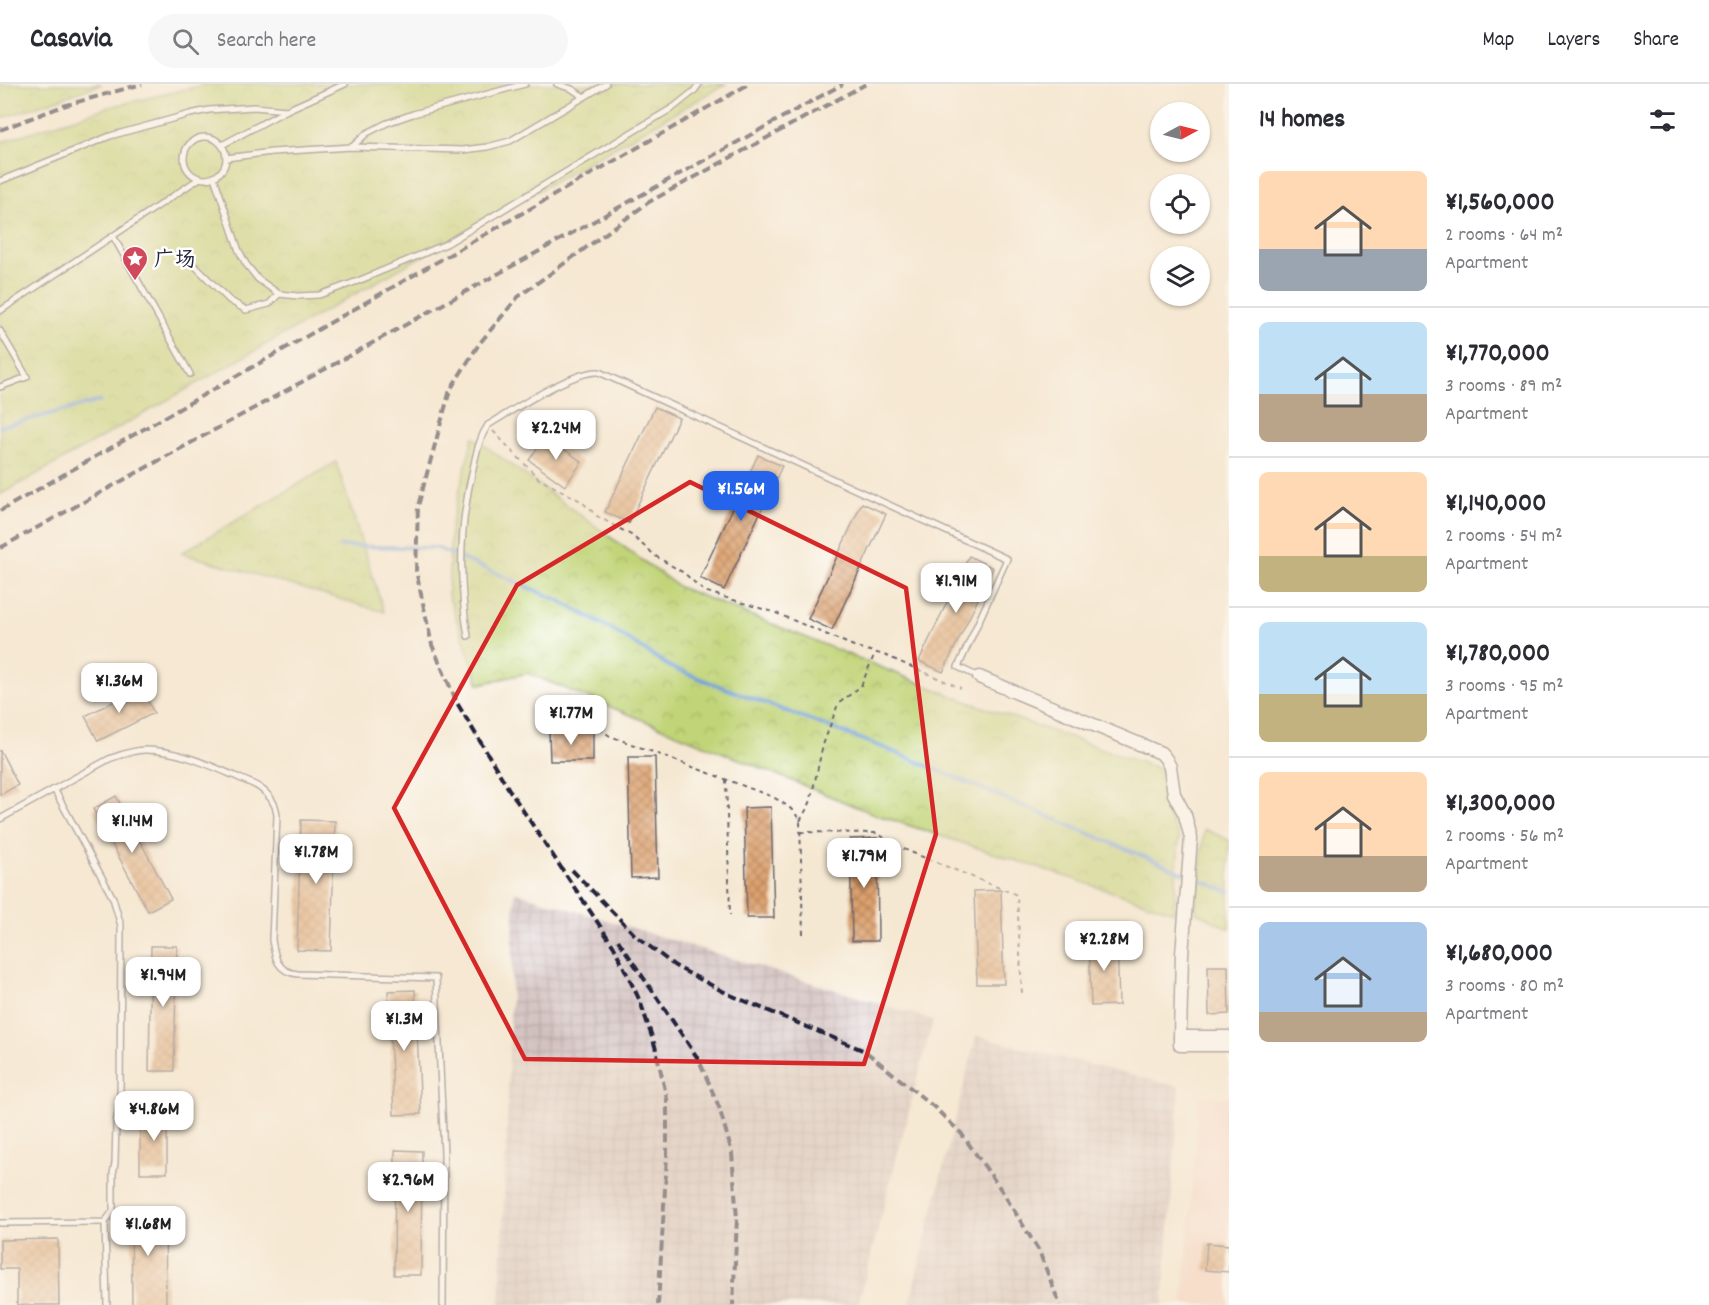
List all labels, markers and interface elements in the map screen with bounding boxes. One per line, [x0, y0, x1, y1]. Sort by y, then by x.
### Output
search box [148, 14, 568, 68]
text: Casavia [30, 21, 112, 61]
icon: search [169, 25, 202, 58]
text: Search here [217, 26, 316, 57]
text: Map [1483, 26, 1514, 56]
text: Layers [1547, 26, 1600, 56]
text: Share [1633, 26, 1679, 56]
north arrow [1150, 102, 1210, 162]
map controls [1150, 102, 1210, 306]
text: 14 homes [1259, 102, 1345, 139]
icon: filters [1646, 104, 1679, 137]
button: locate [1150, 174, 1210, 234]
text: ¥1,560,000 [1445, 185, 1555, 222]
icon: home [1307, 195, 1379, 267]
text: 2 rooms · 64 m² [1445, 222, 1563, 250]
place icon: 广场 [120, 244, 150, 282]
button: layers [1150, 246, 1210, 306]
place label: 广场 [154, 247, 196, 277]
text: Apartment [1445, 250, 1528, 278]
text: ¥1,770,000 [1445, 336, 1550, 373]
icon: home [1307, 346, 1379, 418]
text: 3 rooms · 89 m² [1445, 373, 1562, 401]
text: Apartment [1445, 401, 1528, 429]
pin: ¥2.24M [507, 410, 605, 461]
text: ¥2.24M [531, 415, 581, 443]
pin: ¥1.56M [692, 471, 790, 522]
text: ¥1.56M [717, 476, 765, 504]
text: ¥1,140,000 [1445, 486, 1546, 523]
icon: home [1307, 496, 1379, 568]
text: 2 rooms · 54 m² [1445, 523, 1563, 551]
text: Apartment [1445, 551, 1528, 579]
pin: ¥1.91M [907, 563, 1005, 614]
text: ¥1.91M [935, 568, 977, 596]
text: ¥1,780,000 [1445, 636, 1550, 673]
icon: home [1307, 646, 1379, 718]
pin: ¥1.36M [70, 663, 168, 714]
text: ¥1.36M [95, 668, 143, 696]
text: 3 rooms · 95 m² [1445, 673, 1564, 701]
pin: ¥1.77M [522, 695, 620, 746]
text: ¥1.77M [549, 700, 593, 728]
text: Apartment [1445, 701, 1528, 729]
text: ¥1,300,000 [1445, 786, 1556, 823]
icon: home [1307, 796, 1379, 868]
pin: ¥1.14M [83, 803, 181, 854]
text: ¥1.14M [111, 808, 153, 836]
text: 2 rooms · 56 m² [1445, 823, 1564, 851]
pin: ¥1.78M [267, 834, 365, 885]
pin: ¥1.79M [815, 838, 913, 889]
text: ¥1.78M [294, 839, 338, 867]
text: ¥1.79M [841, 843, 887, 871]
text: Apartment [1445, 851, 1528, 879]
pin: ¥2.28M [1055, 921, 1153, 972]
text: ¥2.28M [1079, 926, 1129, 954]
text: ¥1,680,000 [1445, 936, 1553, 973]
icon: home [1307, 946, 1379, 1018]
pin: ¥1.94M [114, 957, 212, 1008]
text: ¥1.94M [140, 962, 186, 990]
text: 3 rooms · 80 m² [1445, 973, 1564, 1001]
pin: ¥1.3M [362, 1001, 446, 1052]
text: Apartment [1445, 1001, 1528, 1029]
text: ¥1.3M [385, 1006, 423, 1034]
pin: ¥4.86M [105, 1091, 203, 1142]
text: ¥4.86M [129, 1096, 179, 1124]
pin: ¥2.96M [359, 1162, 457, 1213]
text: ¥2.96M [382, 1167, 434, 1195]
pin: ¥1.68M [99, 1206, 197, 1257]
text: ¥1.68M [125, 1211, 171, 1239]

